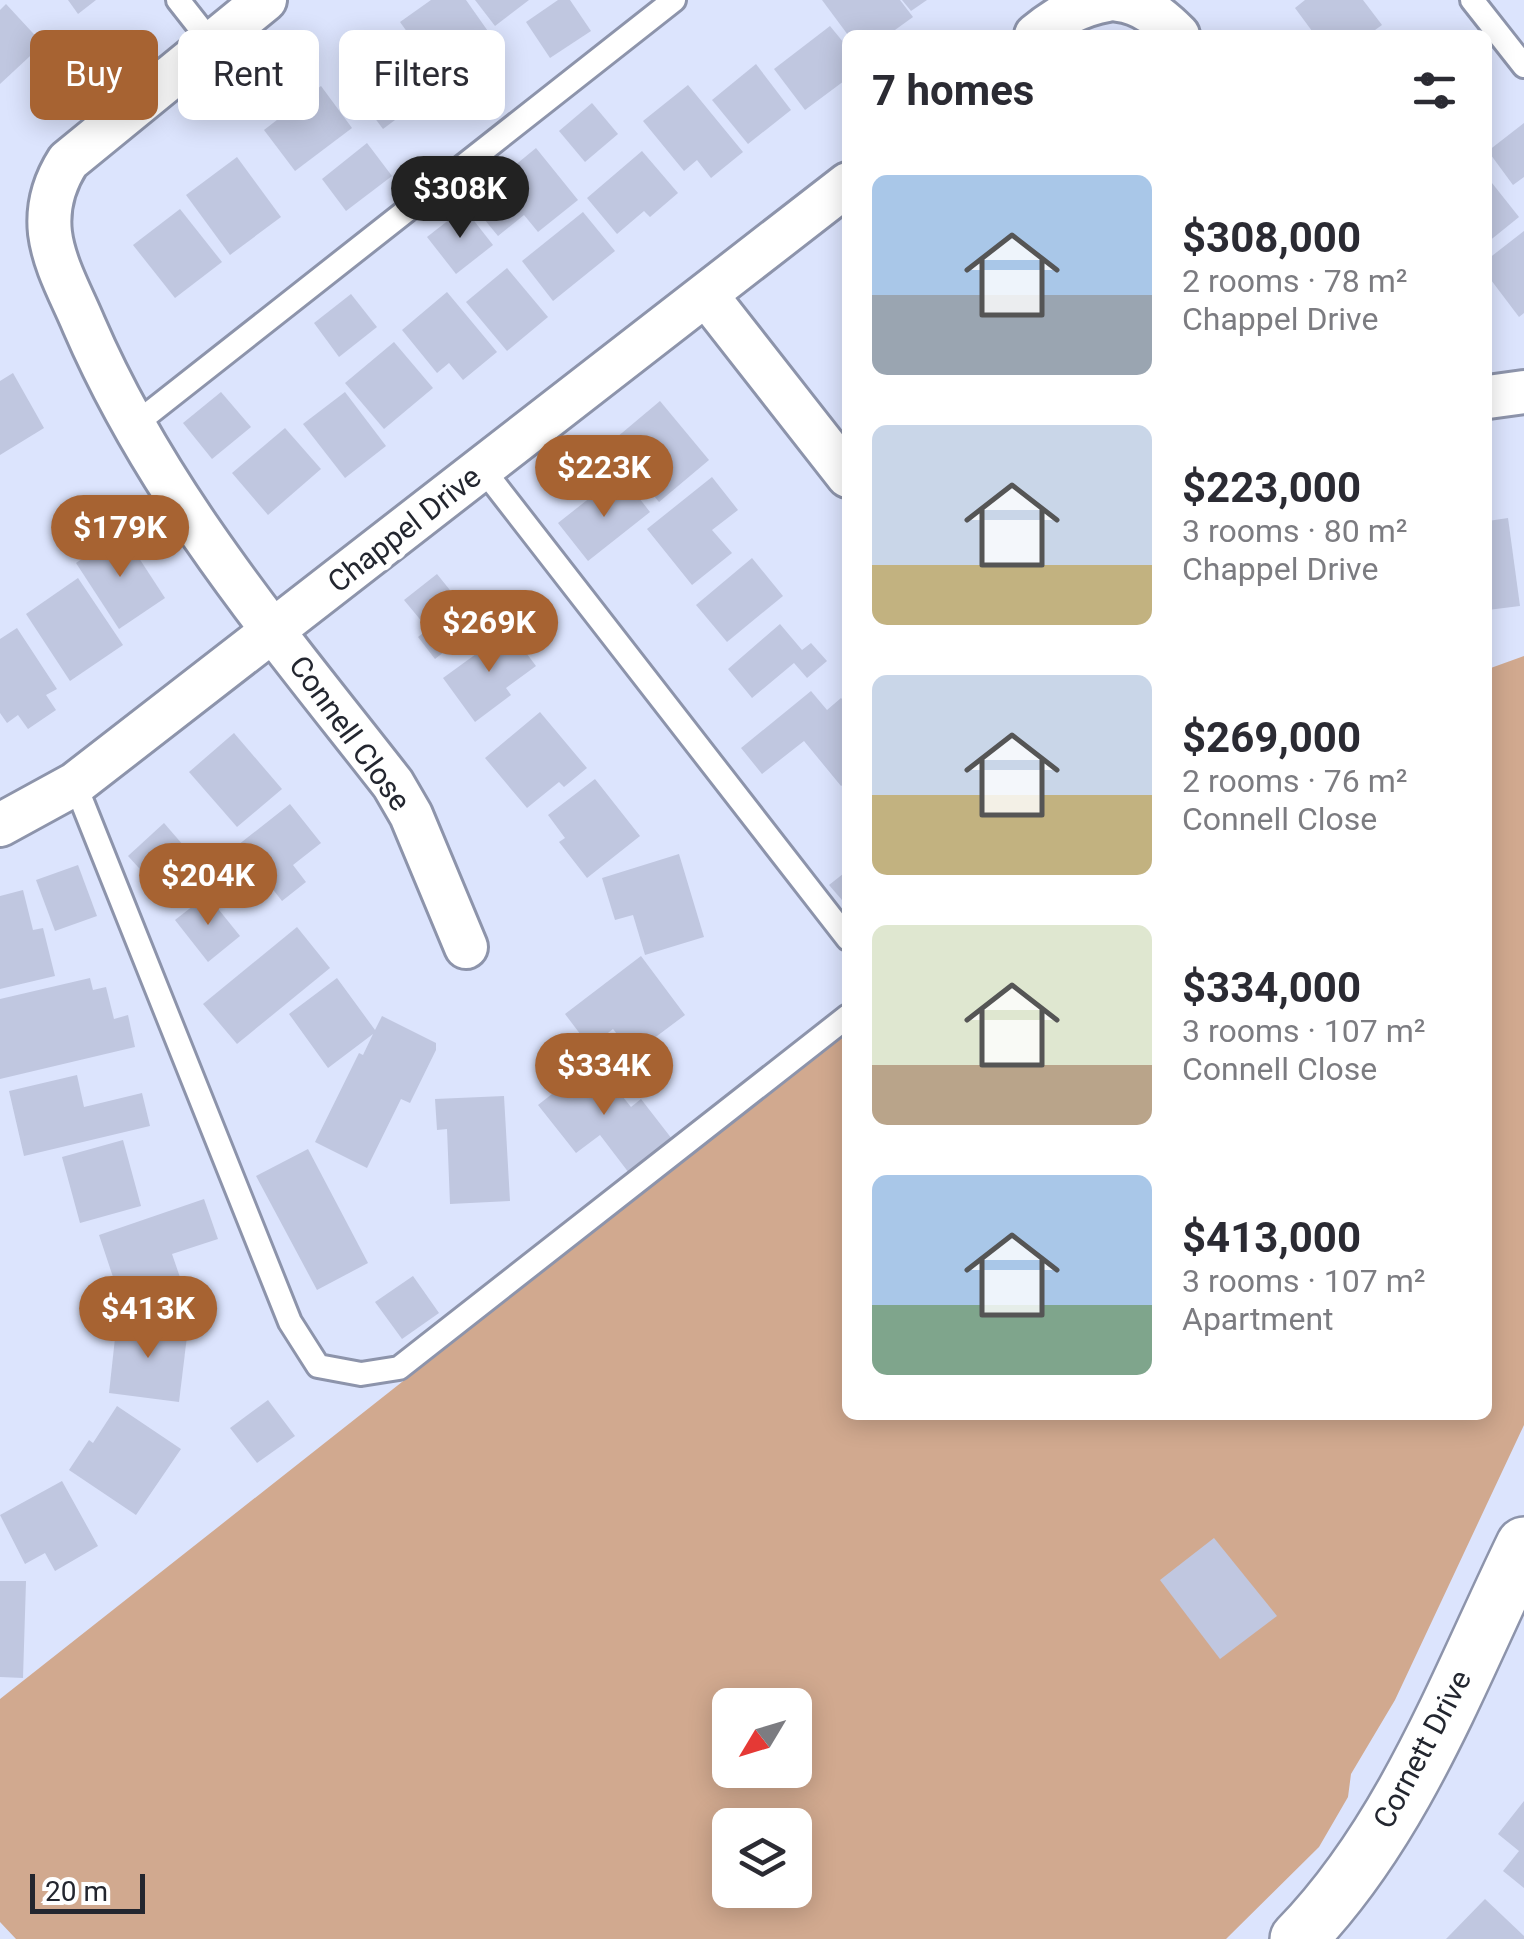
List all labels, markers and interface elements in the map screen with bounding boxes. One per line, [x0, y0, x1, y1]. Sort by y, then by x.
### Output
chip: Buy [30, 30, 158, 120]
chip: Rent [178, 30, 319, 120]
chip: Filters [339, 30, 505, 120]
icon: filters [1407, 63, 1462, 118]
text: 7 homes [872, 66, 1034, 115]
pin: $308K [390, 156, 530, 241]
text: $308K [413, 169, 507, 207]
text: $308,000 [1182, 213, 1361, 262]
icon: home [952, 215, 1072, 335]
text: 2 rooms · 78 m² [1182, 262, 1407, 300]
text: Chappel Drive [1182, 300, 1378, 338]
pin: $223K [534, 435, 674, 520]
text: $223K [557, 448, 651, 486]
street label: Chappel Drive [321, 459, 487, 599]
text: $223,000 [1182, 463, 1361, 512]
icon: home [952, 465, 1072, 585]
pin: $179K [50, 495, 190, 580]
text: $179K [73, 508, 167, 546]
text: 3 rooms · 80 m² [1182, 512, 1407, 550]
text: Chappel Drive [1182, 550, 1378, 588]
pin: $269K [419, 590, 559, 675]
text: $269K [442, 603, 536, 641]
street label: Connell Close [282, 649, 418, 817]
text: $269,000 [1182, 713, 1361, 762]
icon: home [952, 715, 1072, 835]
text: 2 rooms · 76 m² [1182, 762, 1407, 800]
text: Connell Close [1182, 800, 1377, 838]
pin: $204K [138, 843, 278, 928]
text: $204K [161, 856, 255, 894]
text: $334,000 [1182, 963, 1361, 1012]
icon: home [952, 965, 1072, 1085]
text: 3 rooms · 107 m² [1182, 1012, 1425, 1050]
pin: $334K [534, 1033, 674, 1118]
text: $334K [557, 1046, 651, 1084]
text: Connell Close [1182, 1050, 1377, 1088]
text: $413,000 [1182, 1213, 1361, 1262]
icon: home [952, 1215, 1072, 1335]
text: 3 rooms · 107 m² [1182, 1262, 1425, 1300]
pin: $413K [78, 1276, 218, 1361]
text: $413K [101, 1289, 195, 1327]
text: Apartment [1182, 1300, 1334, 1338]
street label: Cornett Drive [1366, 1664, 1478, 1834]
north arrow [712, 1688, 812, 1788]
map controls [712, 1688, 812, 1908]
button: layers [712, 1808, 812, 1908]
scale bar [30, 1869, 145, 1914]
text: 20 m [45, 1875, 108, 1908]

